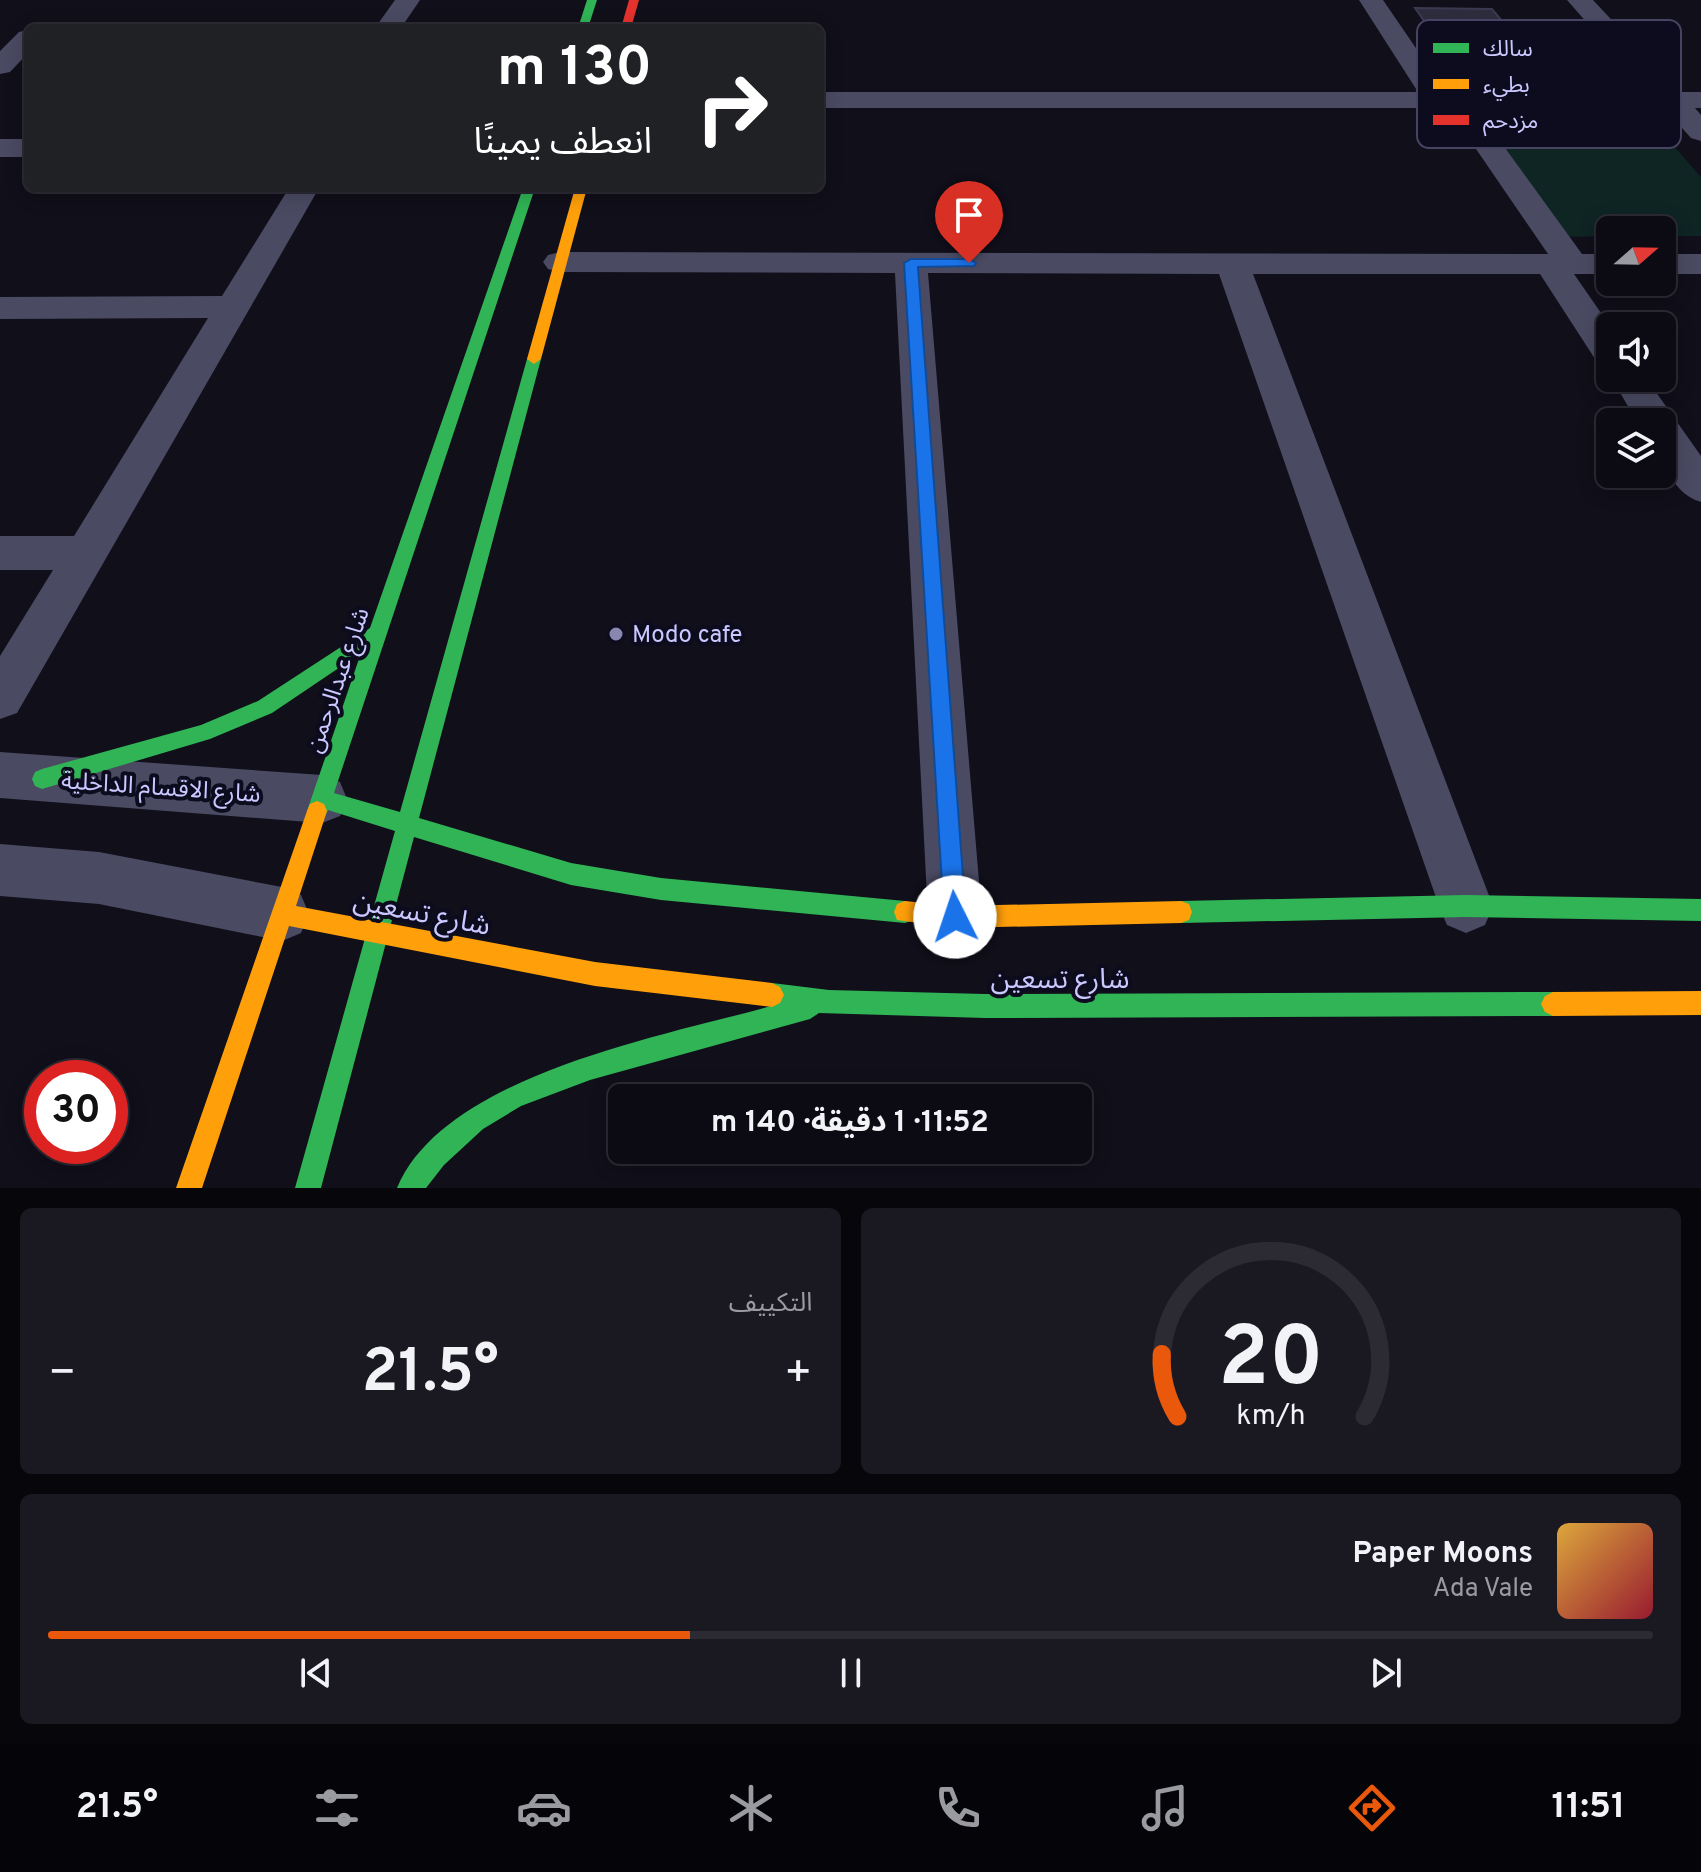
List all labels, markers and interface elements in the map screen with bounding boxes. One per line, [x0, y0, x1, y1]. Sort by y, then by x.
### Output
legend [1417, 20, 1681, 148]
text: 130 m [497, 35, 652, 105]
text: سالك [1483, 37, 1533, 64]
icon: right [680, 56, 784, 160]
text: بطيء [1483, 73, 1530, 101]
text: مزدحم [1483, 109, 1538, 137]
text: انعطف يمينًا [474, 121, 652, 167]
pin [935, 181, 1003, 263]
icon: arrive [947, 193, 991, 237]
north arrow [1596, 216, 1676, 296]
map controls [1596, 216, 1676, 488]
button: sound [1596, 312, 1676, 392]
button: layers [1596, 408, 1676, 488]
street label: شارع عبدالرحمن [300, 604, 378, 757]
place label: Modo cafe [632, 621, 742, 651]
marker: Modo cafe [607, 625, 625, 643]
street label: شارع الاقسام الداخلية [60, 767, 262, 812]
position arrow [913, 875, 997, 959]
street label: شارع تسعين [350, 884, 493, 946]
street label: شارع تسعين [991, 963, 1129, 999]
speed limit sign: 30 [24, 1060, 128, 1164]
text: 11:52 · 1 دقيقة · 140 m [711, 1105, 989, 1142]
text: التكييف [729, 1288, 813, 1321]
text: 20 [1218, 1310, 1324, 1415]
text: 21.5° [362, 1337, 499, 1413]
text: − [48, 1347, 76, 1403]
text: + [784, 1347, 813, 1403]
text: km/h [1236, 1399, 1305, 1435]
text: Paper Moons [1353, 1536, 1533, 1573]
text: Ada Vale [1433, 1573, 1533, 1606]
icon: previous [294, 1651, 338, 1695]
icon: pause [829, 1651, 873, 1695]
icon: next [1364, 1651, 1408, 1695]
icon: filters [309, 1780, 365, 1836]
icon: car [516, 1780, 572, 1836]
icon: climate [723, 1780, 779, 1836]
icon: phone [930, 1780, 986, 1836]
icon: music [1137, 1780, 1193, 1836]
icon: directions [1344, 1780, 1400, 1836]
text: 21.5° [76, 1785, 158, 1831]
text: 11:51 [1552, 1785, 1625, 1831]

